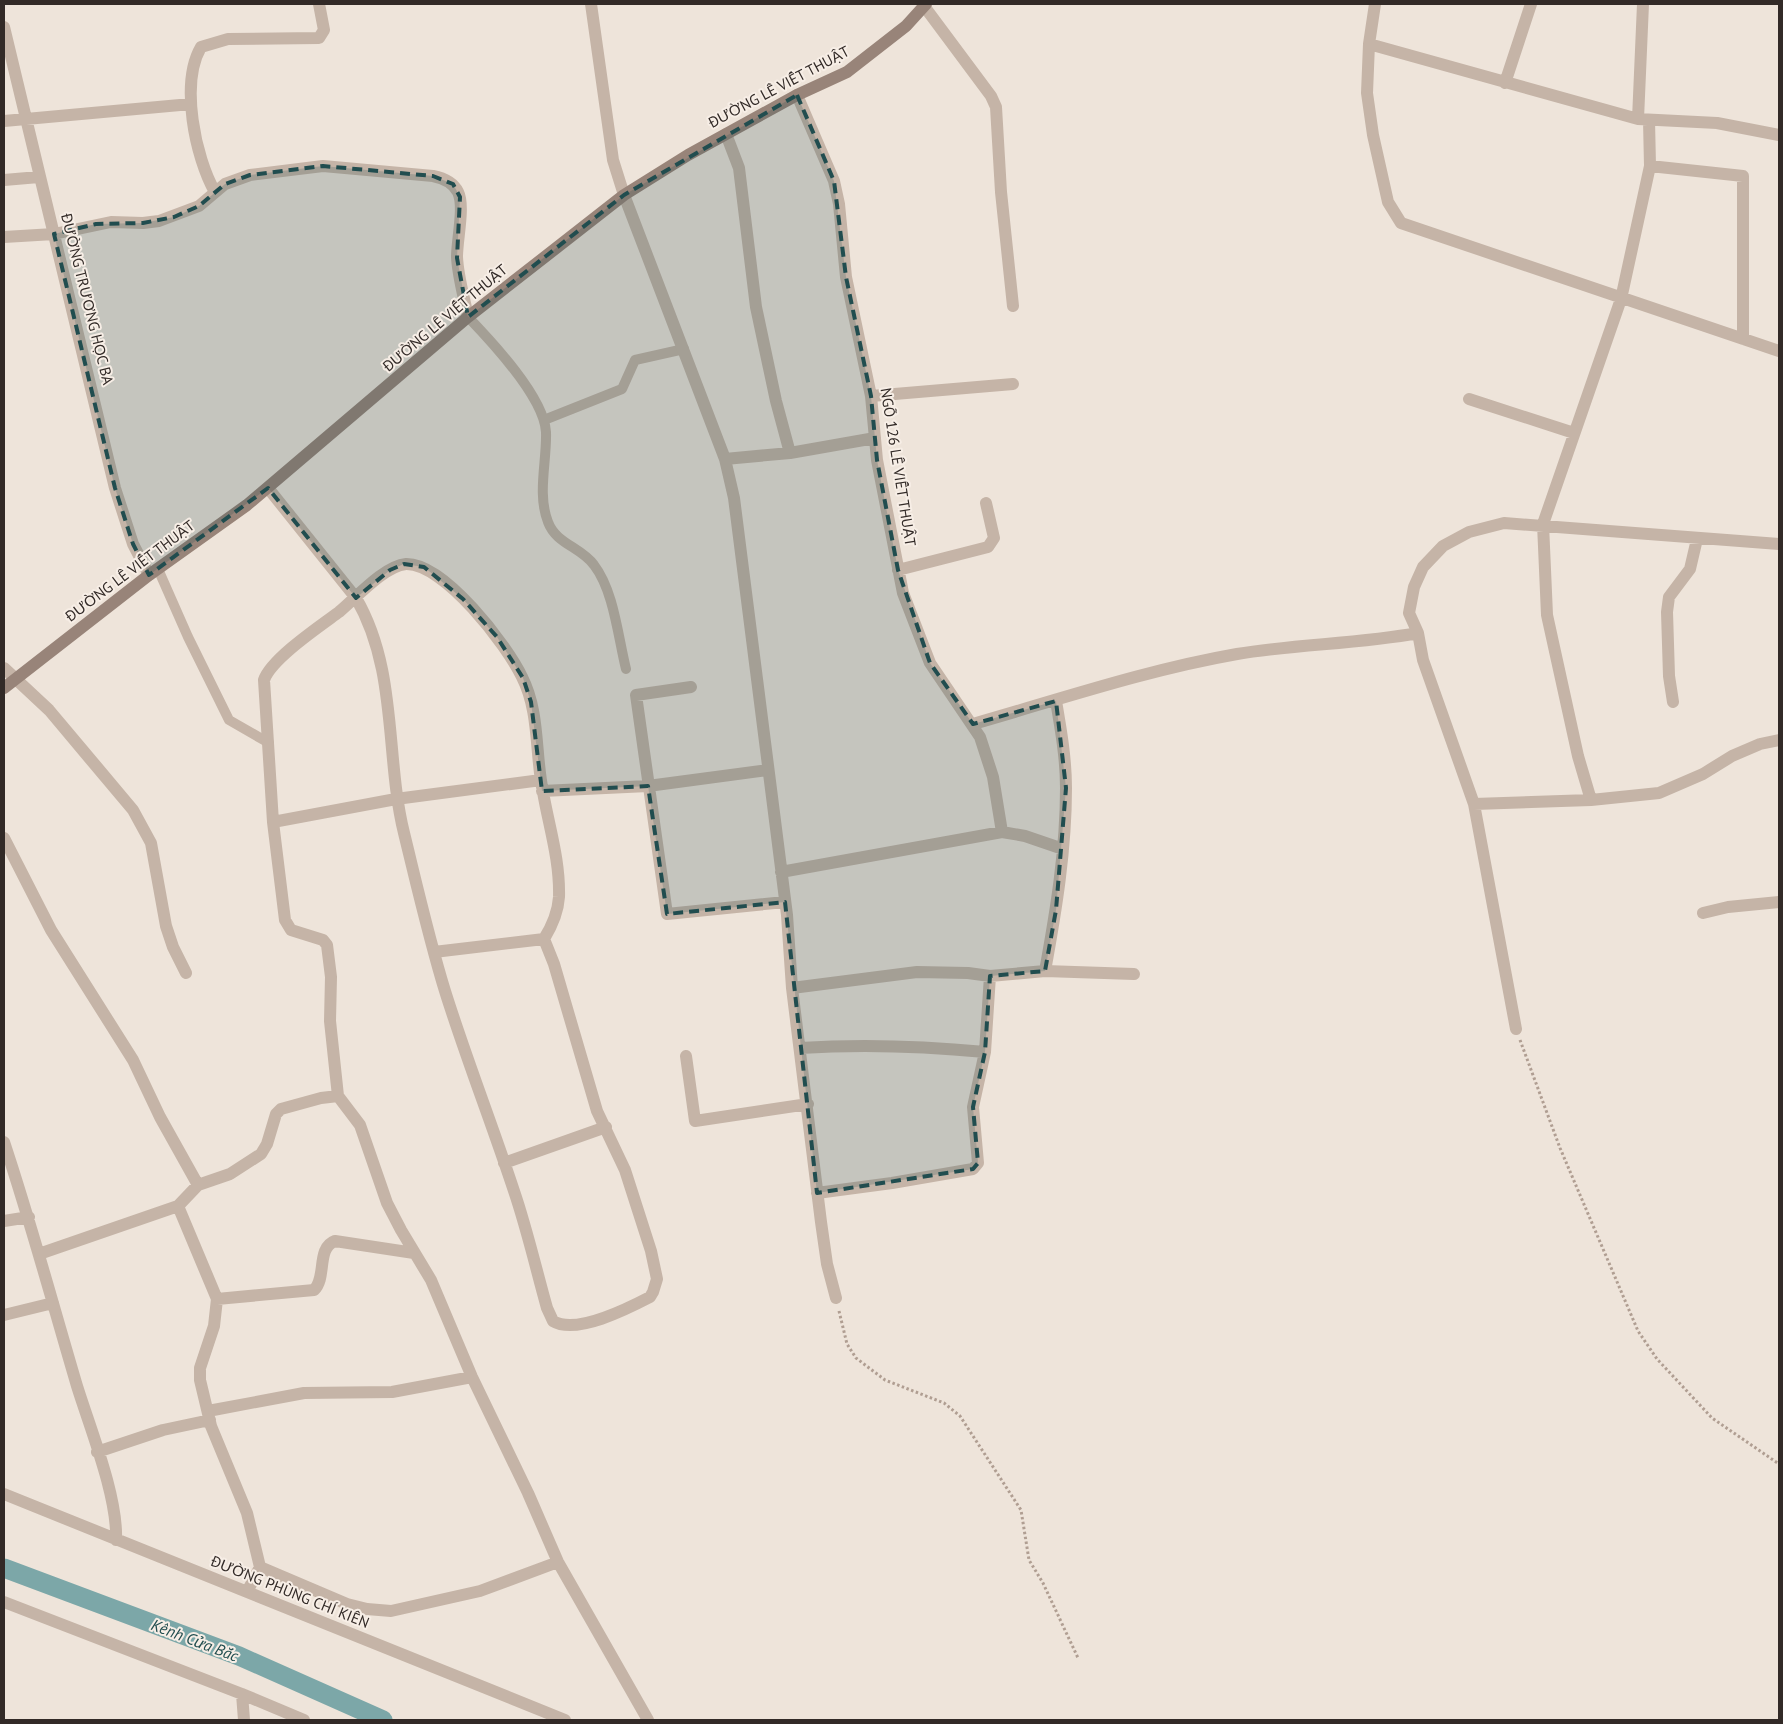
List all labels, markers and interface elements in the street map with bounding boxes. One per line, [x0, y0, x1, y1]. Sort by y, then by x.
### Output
street label: ĐƯỜNG LÊ VIẾT THUẬT [704, 41, 853, 132]
street label: ĐƯỜNG TRƯƠNG HỌC BA [57, 210, 118, 387]
street label: ĐƯỜNG LÊ VIẾT THUẬT [378, 259, 511, 376]
street label: NGÕ 126 LÊ VIẾT THUẬT [877, 386, 921, 548]
street label: ĐƯỜNG LÊ VIẾT THUẬT [61, 515, 199, 626]
street label: ĐƯỜNG PHÙNG CHÍ KIÊN [207, 1551, 372, 1632]
water label: Kênh Cửa Bắc [149, 1614, 242, 1666]

